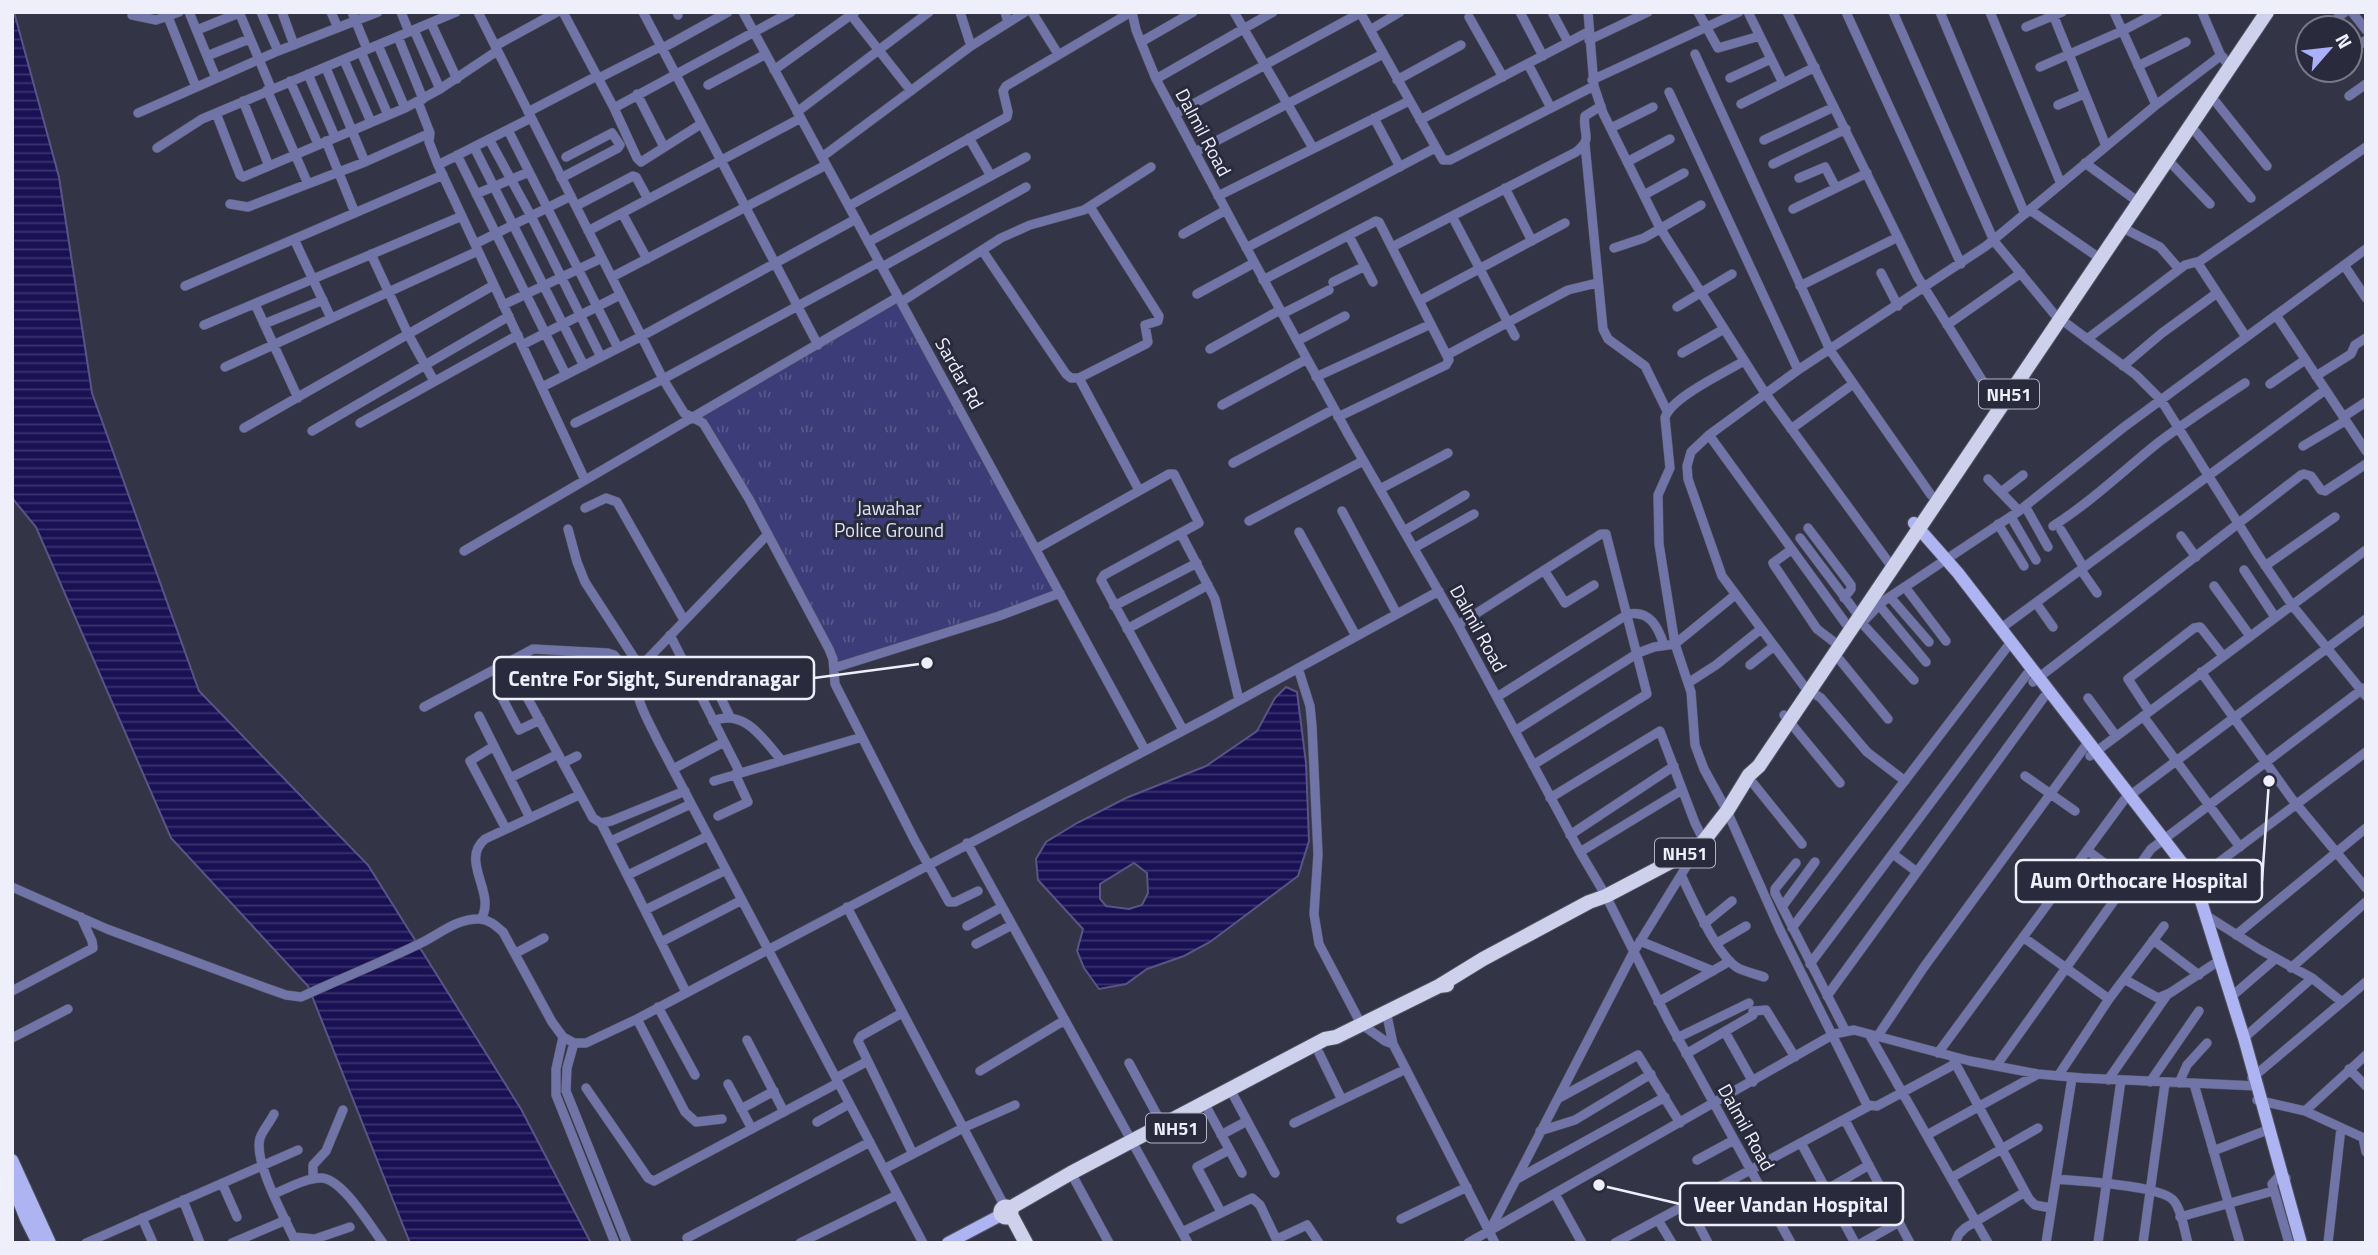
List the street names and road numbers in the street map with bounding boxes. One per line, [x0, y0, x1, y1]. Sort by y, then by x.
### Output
street label: Dalmil Road [1169, 83, 1239, 181]
street label: Sardar Rd [928, 332, 992, 414]
road number: NH51 [1979, 380, 2039, 408]
street label: Dalmil Road [1443, 579, 1515, 677]
road number: NH51 [1655, 838, 1715, 868]
street label: Dalmil Road [1711, 1078, 1783, 1176]
road number: NH51 [1146, 1114, 1206, 1142]

